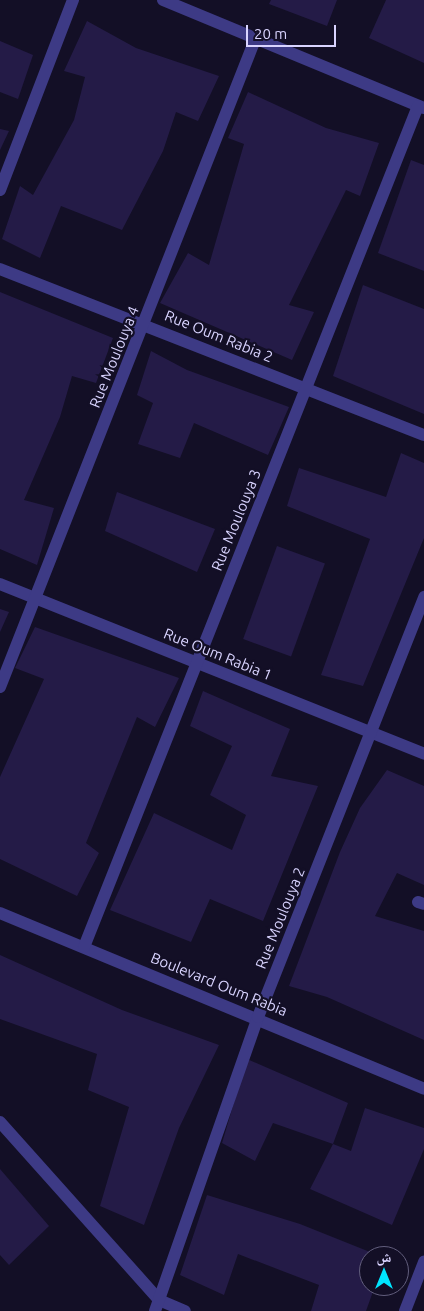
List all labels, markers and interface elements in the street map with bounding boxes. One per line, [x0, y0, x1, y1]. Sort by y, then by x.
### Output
scale bar [249, 15, 339, 47]
text: 20 m [254, 25, 287, 42]
street label: Rue Moulouya 4 [85, 304, 143, 410]
street label: Rue Oum Rabia 2 [162, 306, 276, 366]
street label: Rue Moulouya 3 [207, 467, 265, 573]
street label: Rue Oum Rabia 1 [161, 624, 275, 684]
street label: Rue Moulouya 2 [251, 865, 309, 971]
street label: Boulevard Oum Rabia [148, 948, 290, 1020]
north arrow [359, 1246, 409, 1296]
text: ش [377, 1249, 391, 1265]

